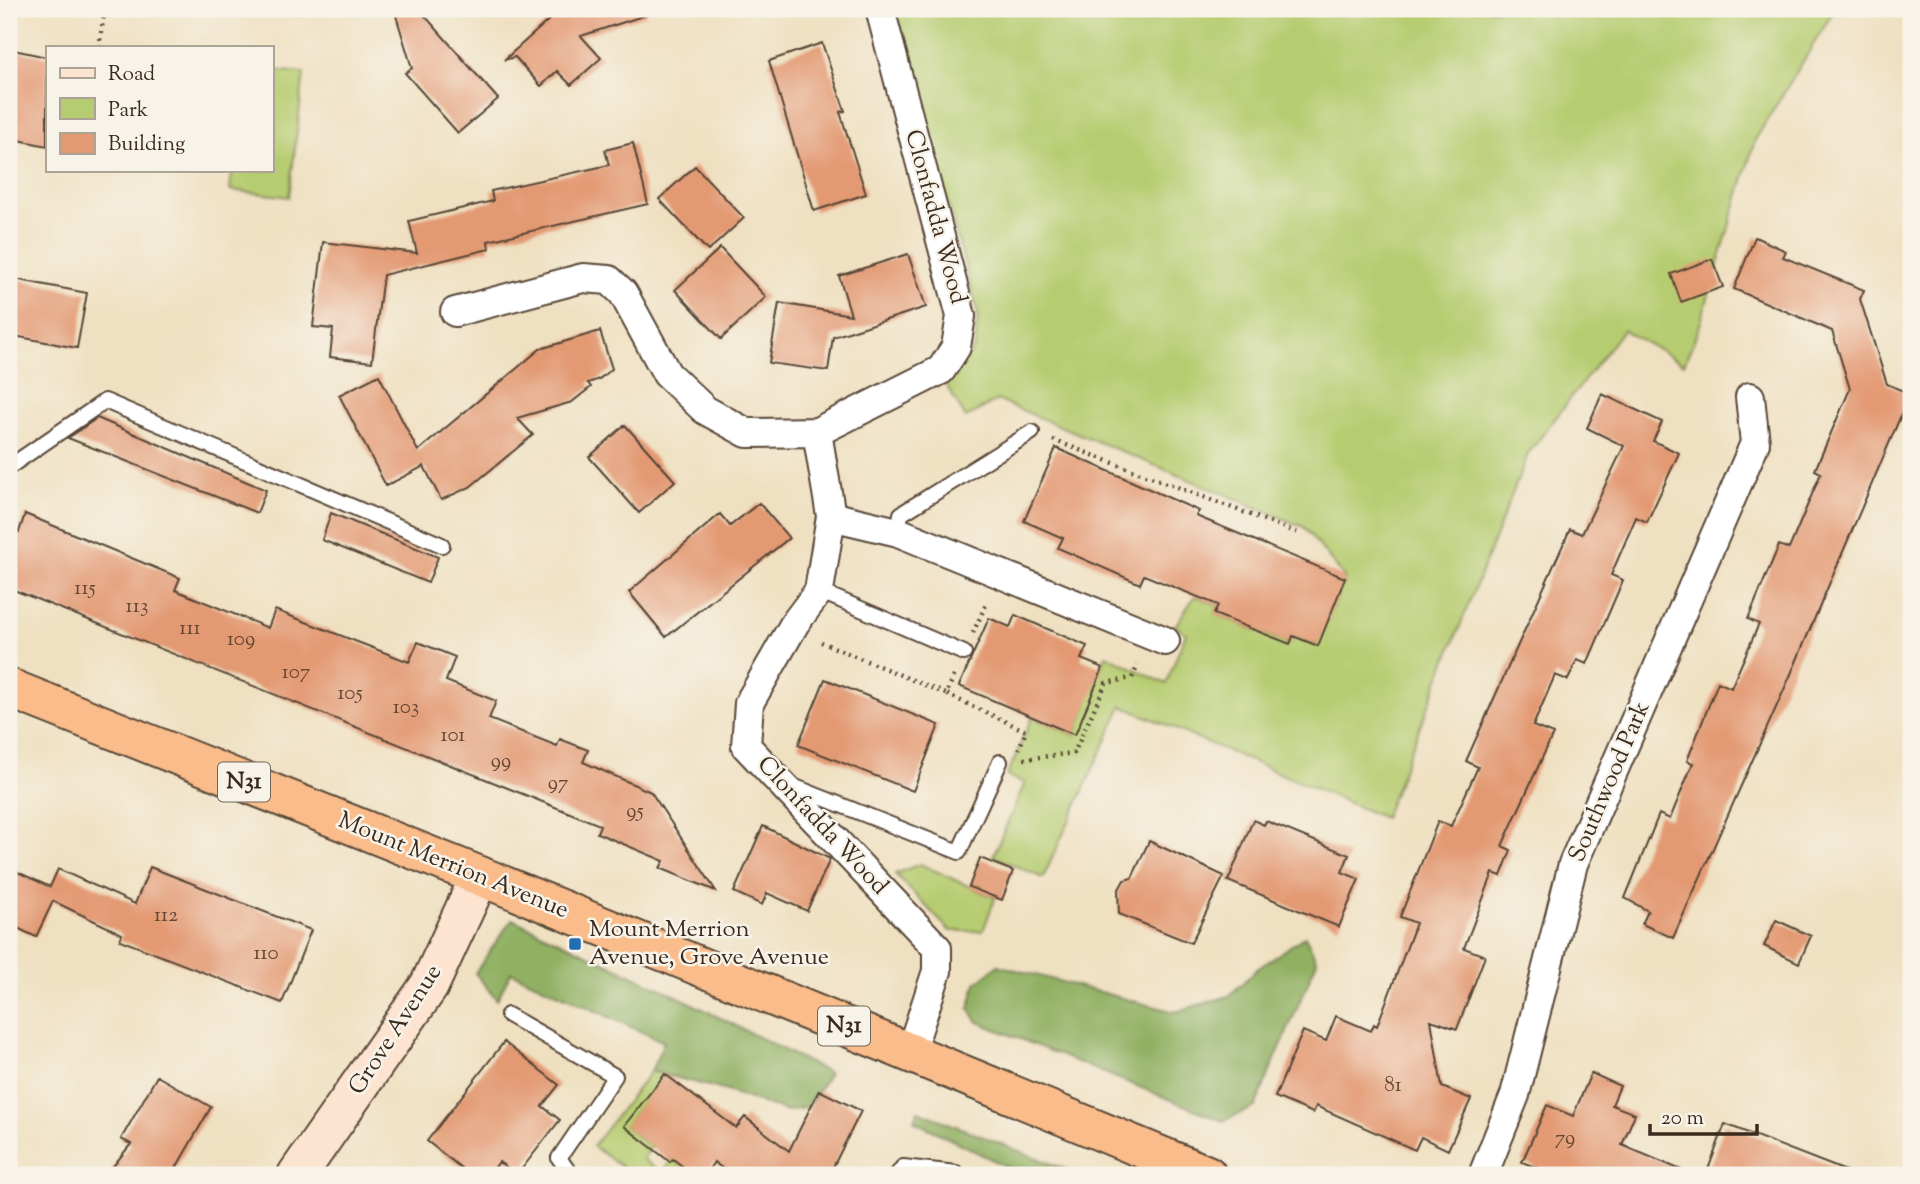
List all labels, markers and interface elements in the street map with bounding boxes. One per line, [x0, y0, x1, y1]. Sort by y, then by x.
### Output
legend [46, 46, 273, 172]
text: Road [108, 60, 155, 90]
text: Park [108, 96, 149, 126]
street label: Clonfadda Wood [895, 126, 975, 308]
text: Building [108, 130, 185, 160]
house number: 115 [74, 574, 96, 604]
house number: 113 [126, 592, 148, 622]
house number: 111 [179, 614, 201, 644]
house number: 109 [227, 625, 255, 655]
house number: 107 [282, 658, 311, 688]
house number: 105 [337, 679, 363, 709]
house number: 103 [393, 693, 419, 723]
street label: Southwood Park [1561, 696, 1659, 868]
house number: 101 [441, 721, 465, 751]
house number: 99 [491, 747, 511, 777]
street label: Clonfadda Wood [748, 749, 896, 903]
road number: N31 [218, 762, 270, 802]
house number: 97 [548, 769, 569, 799]
house number: 95 [626, 797, 644, 827]
street label: Mount Merrion Avenue [333, 804, 573, 928]
house number: 112 [154, 901, 178, 931]
place label: Mount Merrion Avenue, Grove Avenue [589, 913, 829, 975]
marker: Mount Merrion Avenue, Grove Avenue [567, 936, 583, 952]
house number: 110 [253, 939, 279, 969]
street label: Grove Avenue [341, 958, 451, 1102]
road number: N31 [818, 1007, 870, 1046]
house number: 81 [1384, 1071, 1402, 1101]
scale bar [1650, 1093, 1757, 1137]
text: 20 m [1661, 1104, 1704, 1134]
house number: 79 [1555, 1124, 1575, 1154]

